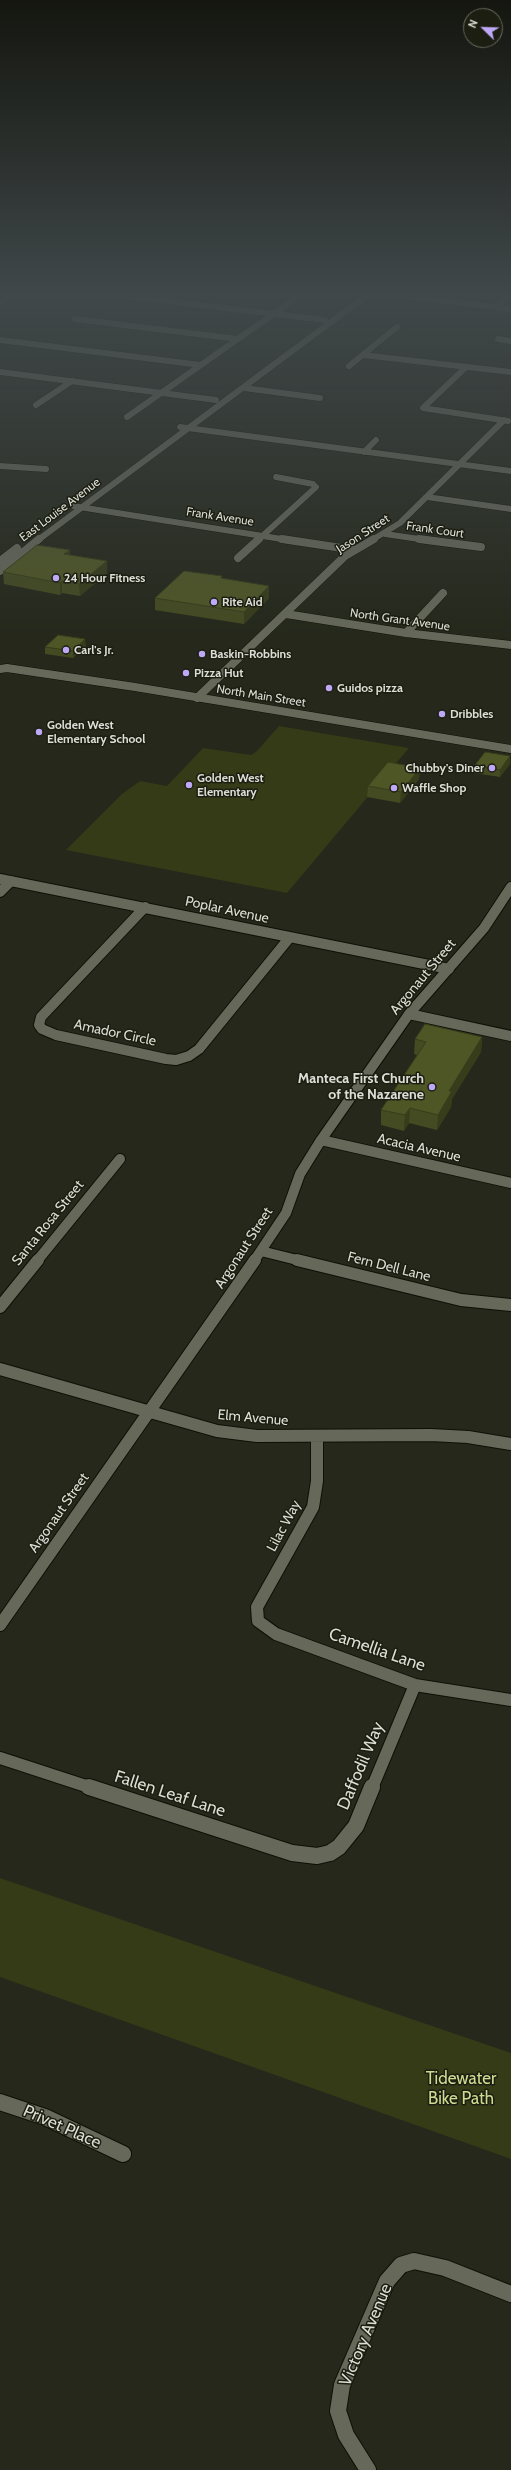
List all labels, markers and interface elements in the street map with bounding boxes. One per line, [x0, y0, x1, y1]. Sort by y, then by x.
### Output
north arrow [463, 8, 503, 48]
text: N [465, 17, 481, 30]
street label: East Louise Avenue [17, 475, 103, 545]
street label: Frank Avenue [185, 505, 255, 529]
street label: Jason Street [334, 511, 392, 557]
street label: Frank Court [405, 519, 465, 541]
place label: 24 Hour Fitness [64, 571, 145, 585]
marker: 24 Hour Fitness [51, 573, 61, 583]
place label: Rite Aid [222, 595, 263, 609]
marker: Rite Aid [209, 597, 219, 607]
street label: North Grant Avenue [349, 606, 451, 634]
place label: Carl's Jr. [74, 643, 114, 657]
marker: Carl's Jr. [61, 645, 71, 655]
place label: Baskin-Robbins [210, 647, 291, 661]
marker: Baskin-Robbins [197, 649, 207, 659]
place label: Pizza Hut [194, 666, 243, 680]
marker: Pizza Hut [181, 668, 191, 678]
place label: Guidos pizza [337, 681, 403, 695]
street label: North Main Street [215, 682, 307, 710]
marker: Guidos pizza [324, 683, 334, 693]
place label: Dribbles [450, 707, 493, 721]
marker: Dribbles [437, 709, 447, 719]
place label: Golden West Elementary School [47, 718, 145, 746]
marker: Golden West Elementary School [34, 727, 44, 737]
place label: Chubby's Diner [405, 761, 484, 775]
marker: Chubby's Diner [487, 763, 497, 773]
place label: Golden West Elementary [197, 771, 264, 799]
marker: Golden West Elementary [184, 780, 194, 790]
place label: Waffle Shop [402, 781, 466, 795]
marker: Waffle Shop [389, 783, 399, 793]
street label: Poplar Avenue [184, 893, 270, 927]
street label: Argonaut Street [387, 936, 459, 1018]
street label: Amador Circle [72, 1016, 158, 1050]
place label: Manteca First Church of the Nazarene [298, 1071, 424, 1104]
marker: Manteca First Church of the Nazarene [427, 1082, 437, 1092]
street label: Acacia Avenue [376, 1130, 462, 1166]
street label: Santa Rosa Street [9, 1177, 87, 1269]
street label: Argonaut Street [212, 1204, 276, 1292]
street label: Fern Dell Lane [346, 1249, 432, 1285]
street label: Elm Avenue [217, 1407, 289, 1429]
street label: Argonaut Street [25, 1470, 93, 1556]
street label: Lilac Way [264, 1497, 304, 1555]
street label: Camellia Lane [326, 1624, 428, 1676]
street label: Daffodil Way [333, 1719, 389, 1813]
street label: Fallen Leaf Lane [112, 1766, 228, 1822]
park label: Tidewater Bike Path [426, 2069, 496, 2109]
street label: Privet Place [20, 2101, 104, 2153]
street label: Victory Avenue [335, 2281, 397, 2389]

